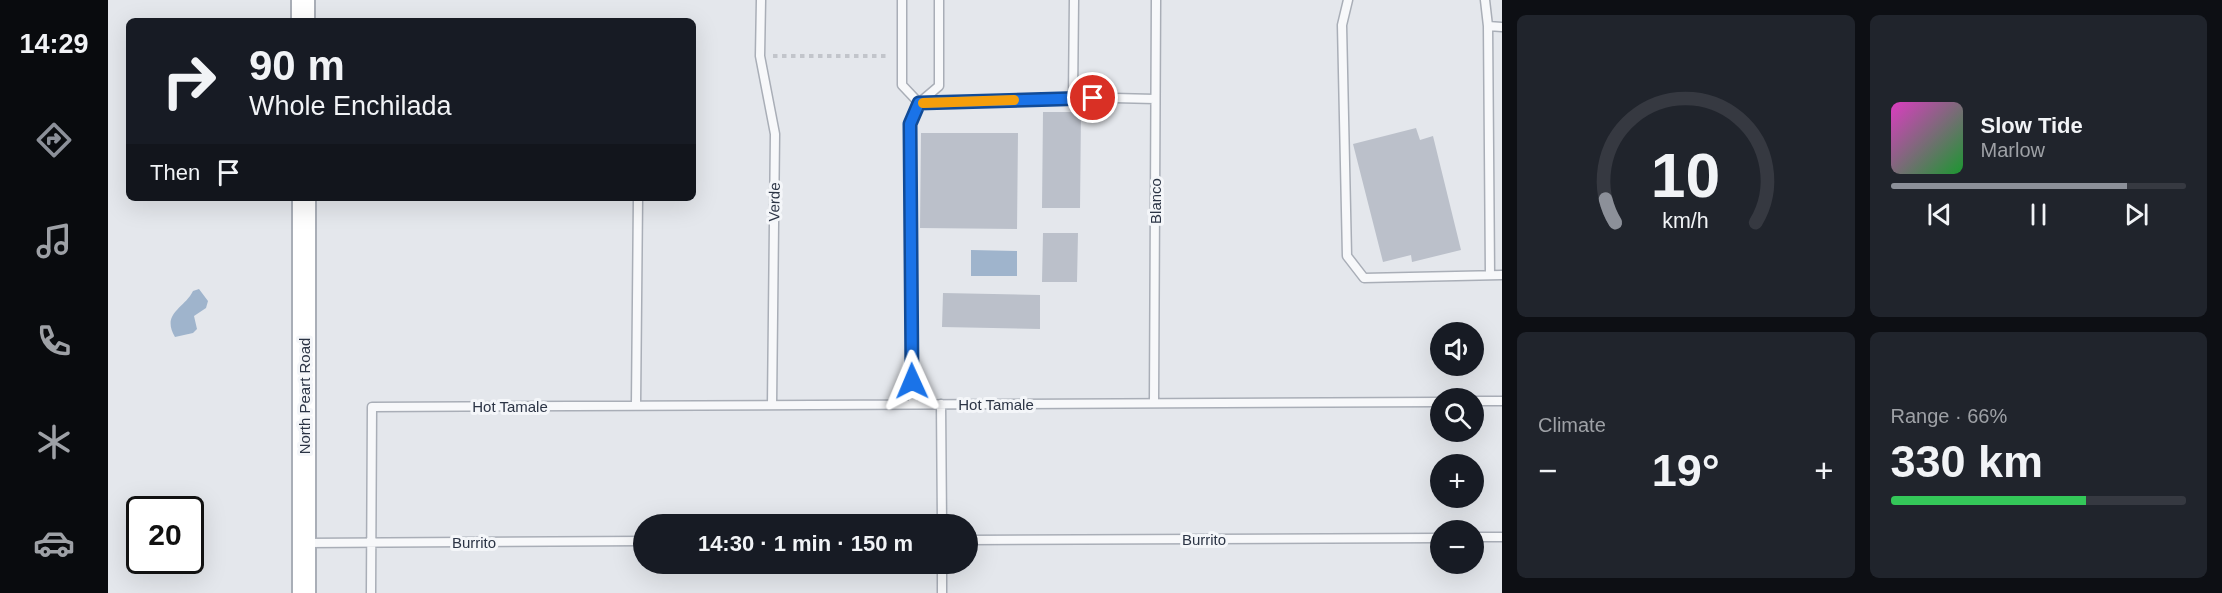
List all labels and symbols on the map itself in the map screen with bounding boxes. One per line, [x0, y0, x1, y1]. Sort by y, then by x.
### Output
pin [1067, 72, 1118, 123]
street label: Blanco [1147, 178, 1164, 224]
street label: Verde [765, 182, 783, 222]
street label: North Peart Road [296, 338, 313, 454]
position arrow [880, 349, 944, 413]
street label: Hot Tamale [958, 396, 1034, 413]
street label: Hot Tamale [472, 398, 548, 415]
speed limit sign: 20 [126, 496, 204, 574]
street label: Burrito [1182, 531, 1226, 548]
street label: Burrito [452, 534, 496, 551]

